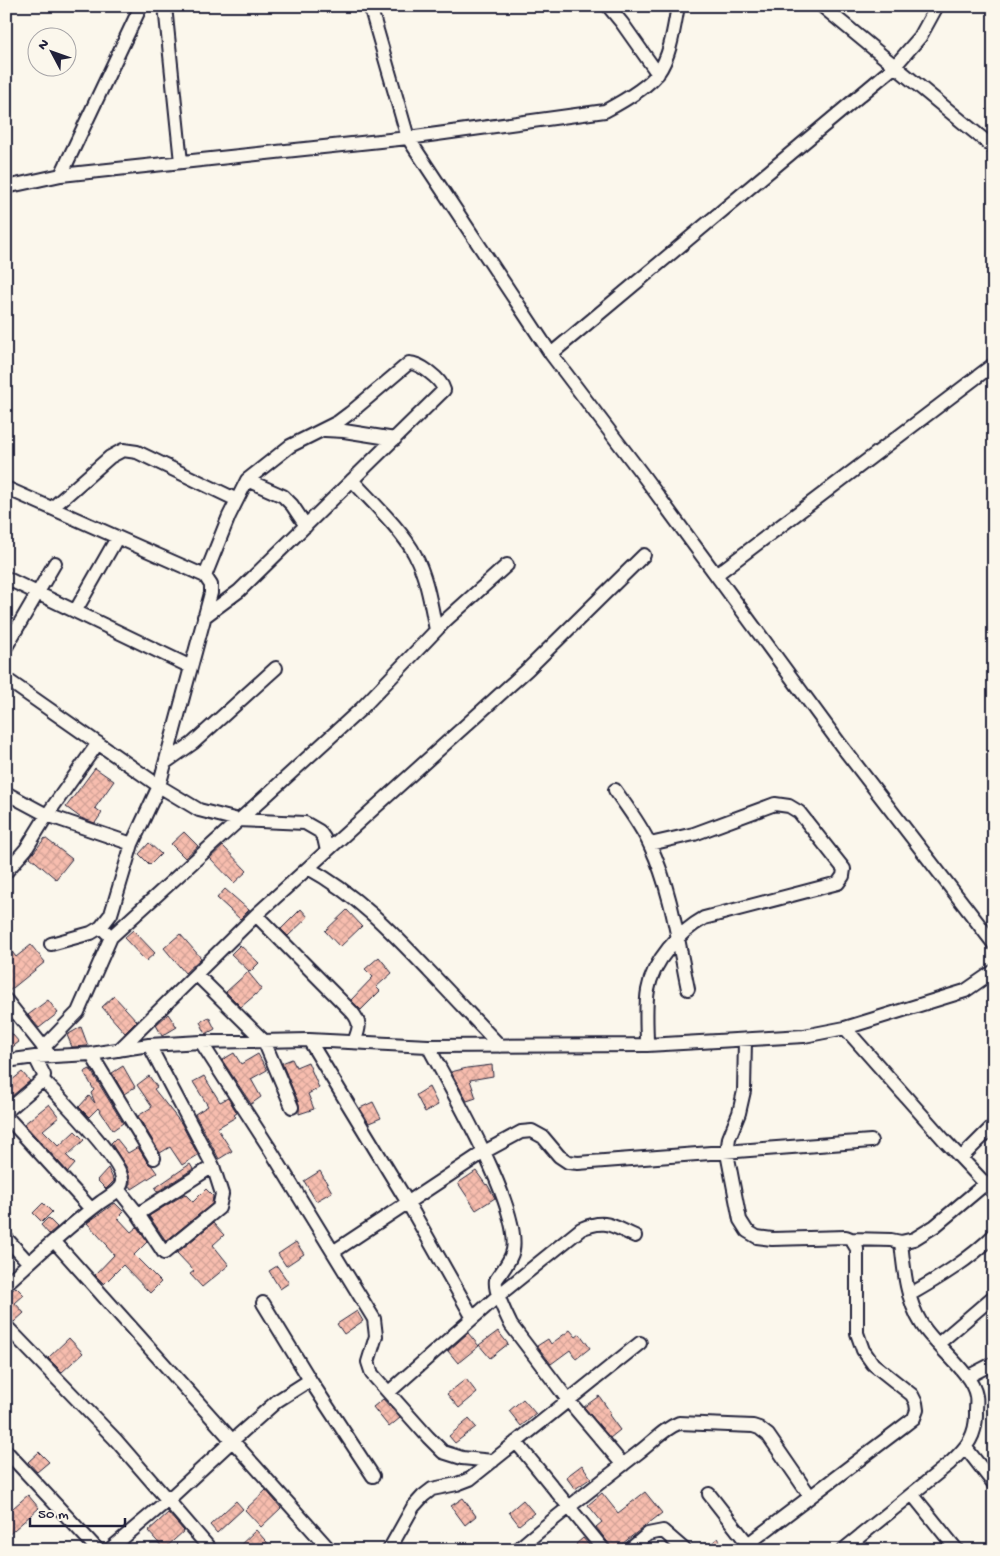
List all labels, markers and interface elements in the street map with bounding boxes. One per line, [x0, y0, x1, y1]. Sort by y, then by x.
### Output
north arrow [28, 28, 78, 78]
text: N [35, 36, 53, 54]
scale bar [30, 1496, 125, 1528]
text: 50 m [38, 1506, 69, 1524]

